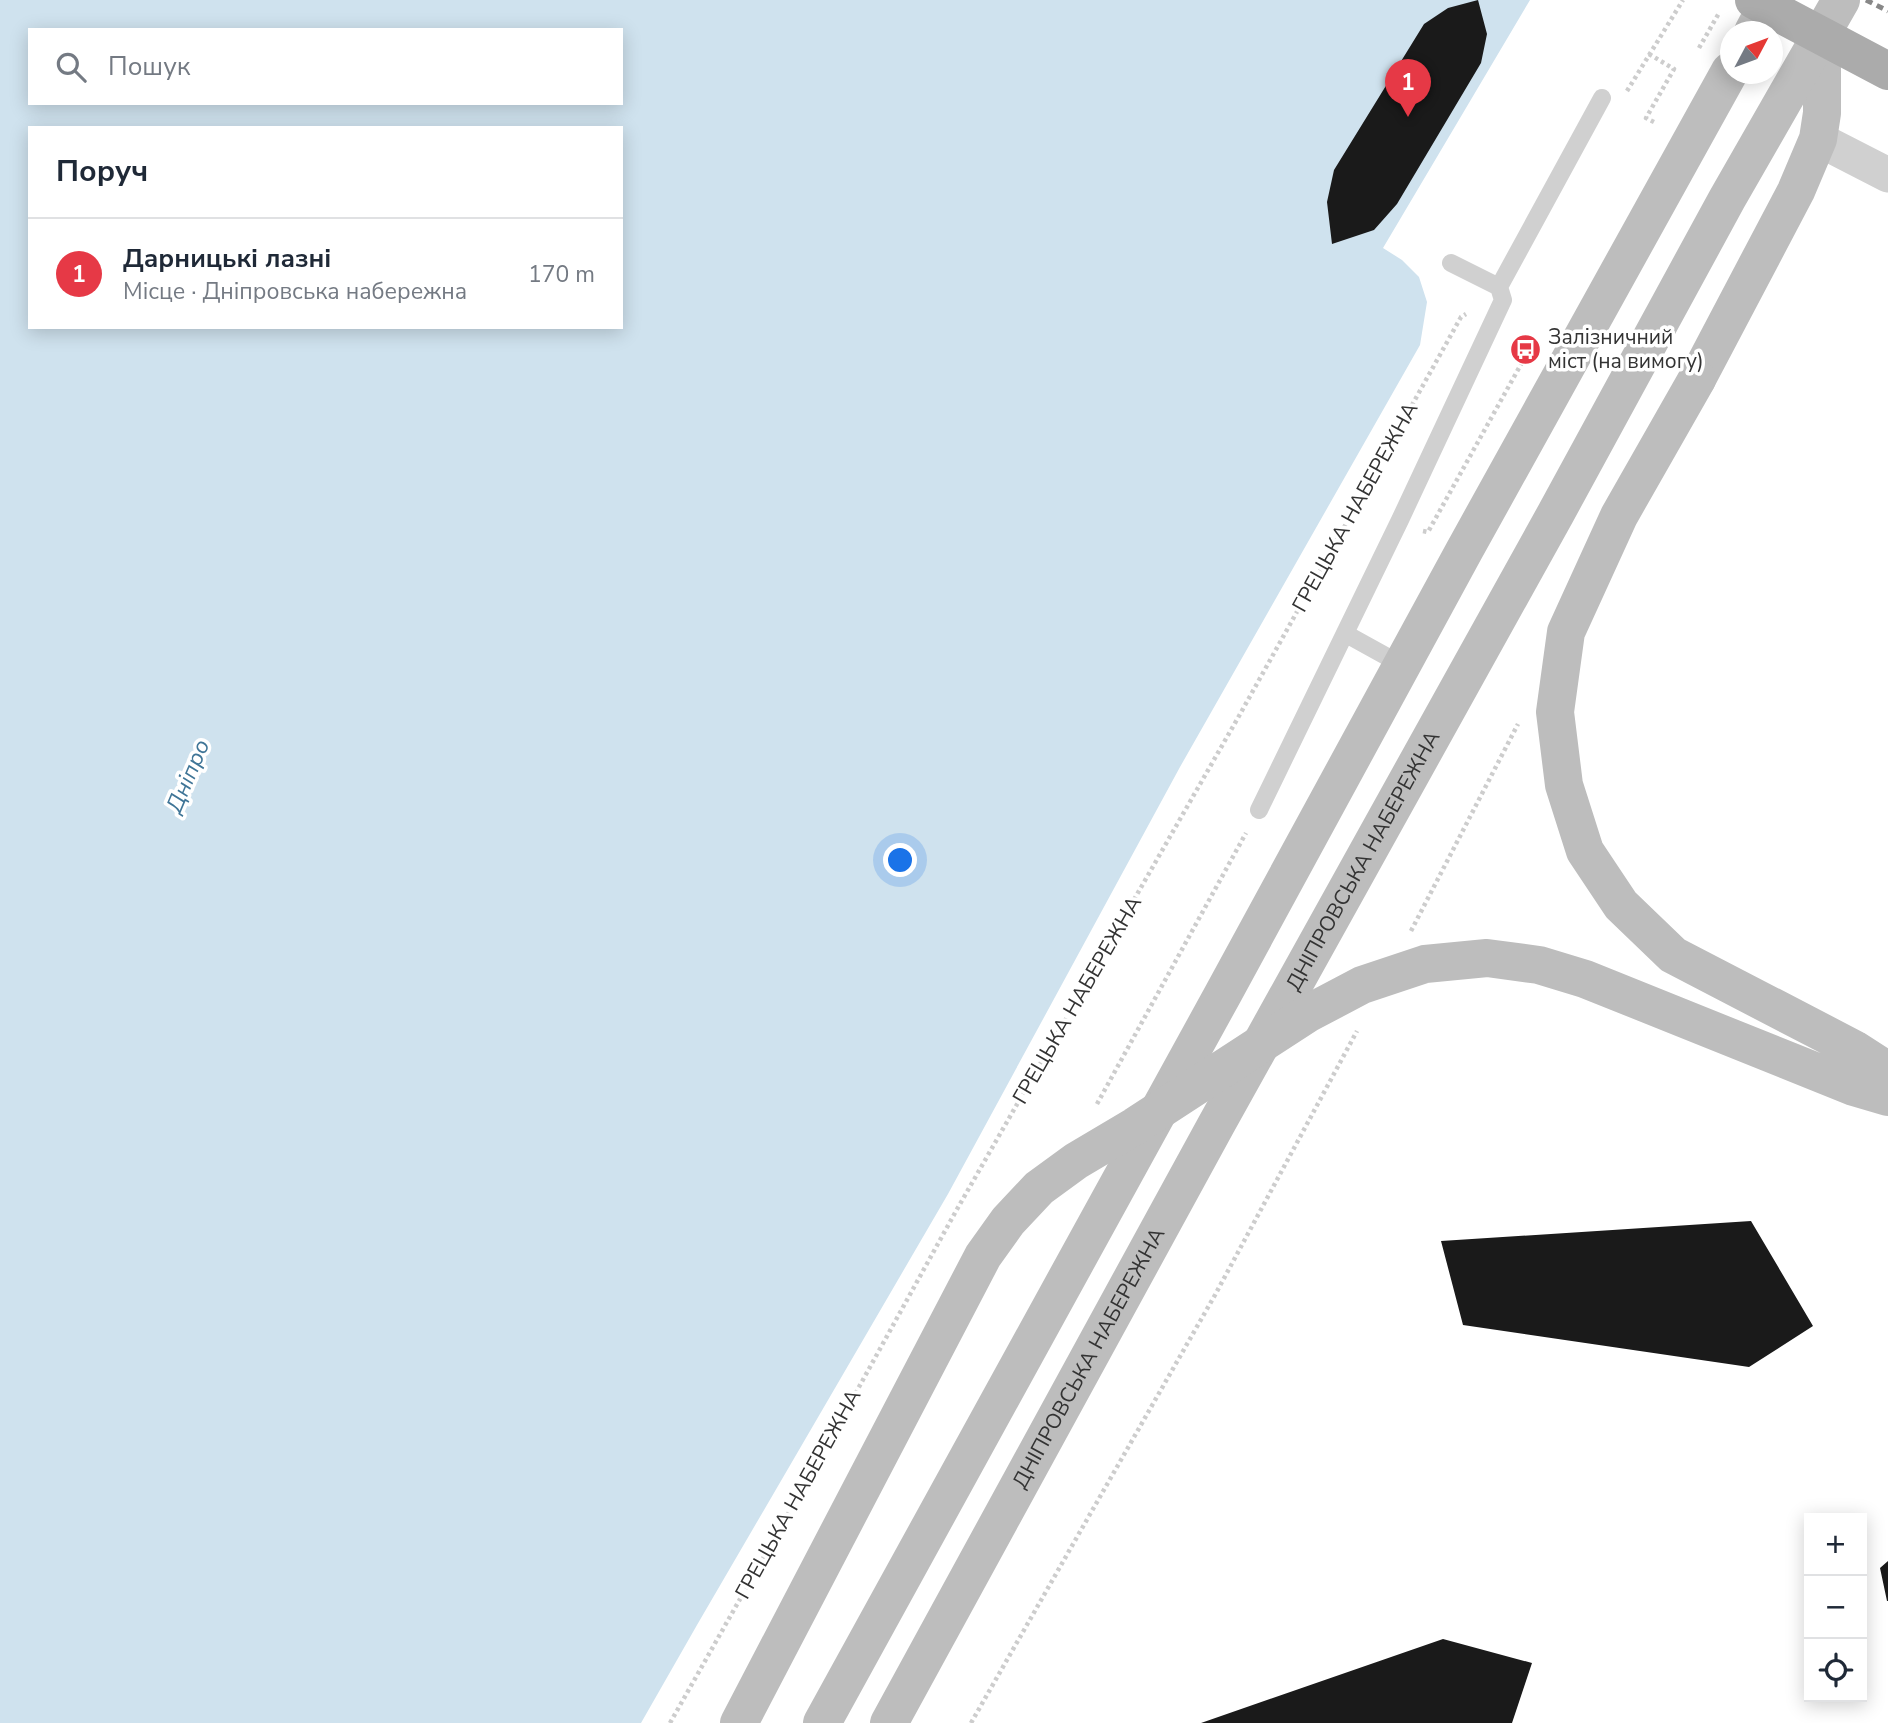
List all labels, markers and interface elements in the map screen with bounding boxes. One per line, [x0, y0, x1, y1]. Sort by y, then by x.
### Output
north arrow [1720, 21, 1783, 84]
search box [28, 28, 623, 105]
icon: search [52, 48, 90, 86]
text: Пошук [108, 49, 190, 84]
pin: 1 [1385, 59, 1431, 117]
text: Поруч [56, 151, 148, 192]
text: Дарницькі лазні [123, 241, 331, 276]
text: 1 [72, 259, 86, 290]
text: 170 m [528, 259, 595, 290]
text: Місце · Дніпровська набережна [123, 276, 467, 307]
place label: Залізничний міст (на вимогу) [1548, 323, 1704, 375]
bus stop icon: Залізничний міст (на вимогу) [1508, 332, 1542, 366]
street label: ГРЕЦЬКА НАБЕРЕЖНА [1286, 397, 1424, 617]
street label: ДНІПРОВСЬКА НАБЕРЕЖНА [1279, 726, 1446, 996]
water label: Дніпро [158, 734, 217, 819]
your location [883, 843, 917, 877]
street label: ГРЕЦЬКА НАБЕРЕЖНА [1006, 891, 1148, 1109]
street label: ДНІПРОВСЬКА НАБЕРЕЖНА [1006, 1223, 1171, 1493]
street label: ГРЕЦЬКА НАБЕРЕЖНА [729, 1384, 867, 1604]
map controls [1804, 1513, 1867, 1702]
button: + [1804, 1513, 1867, 1576]
button: − [1804, 1576, 1867, 1639]
button: locate [1804, 1639, 1867, 1702]

